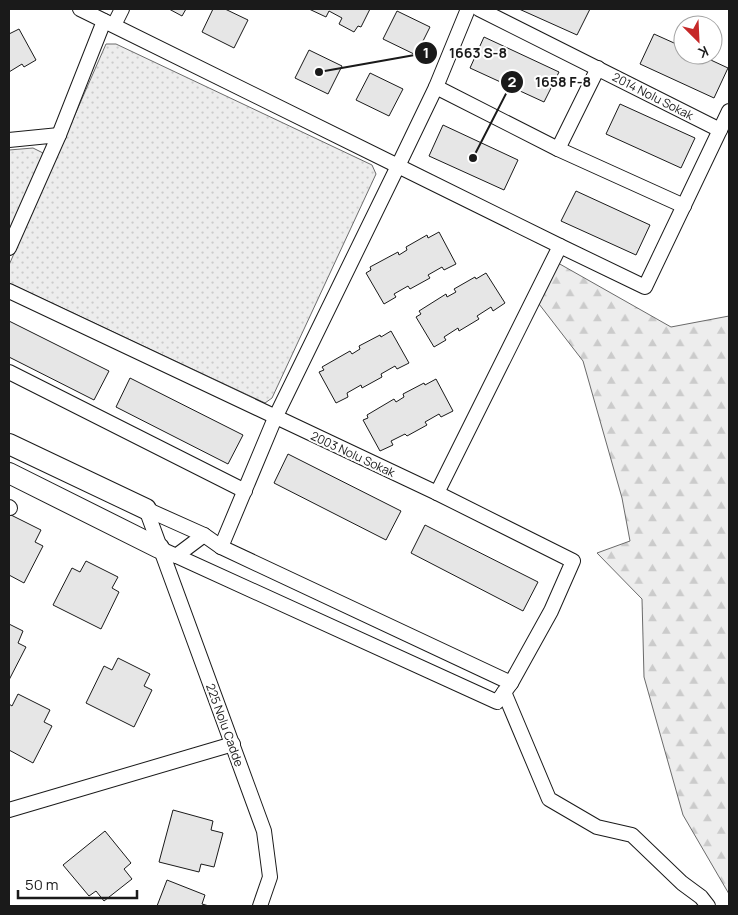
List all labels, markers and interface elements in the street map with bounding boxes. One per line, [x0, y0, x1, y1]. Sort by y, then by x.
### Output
north arrow [673, 15, 723, 65]
callout: 1663 S-8 [414, 38, 517, 67]
text: 1 [423, 42, 429, 63]
text: K [695, 42, 711, 63]
text: 1663 S-8 [449, 43, 507, 62]
callout: 1658 F-8 [499, 67, 601, 96]
street label: 2014 Nolu Sokak [609, 68, 697, 124]
text: 2 [508, 71, 517, 92]
text: 1658 F-8 [535, 72, 591, 91]
street label: 2003 Nolu Sokak [308, 427, 399, 481]
street label: 225 Nolu Cadde [202, 681, 248, 769]
scale bar [18, 868, 136, 900]
text: 50 m [25, 874, 59, 895]

